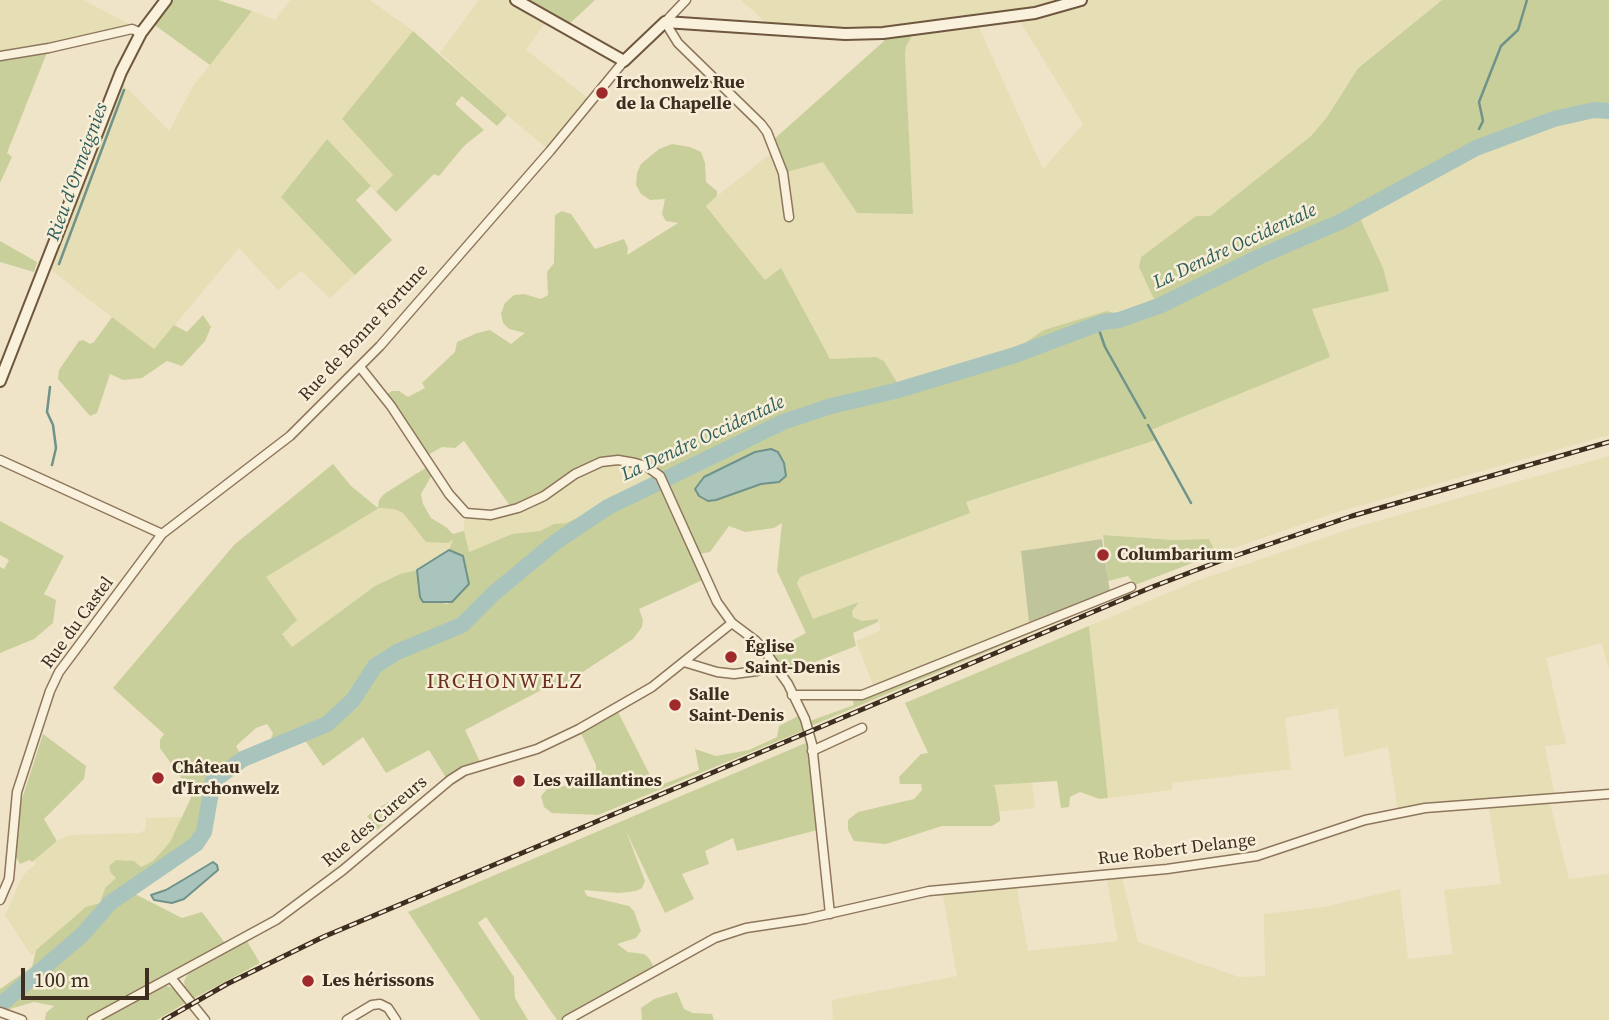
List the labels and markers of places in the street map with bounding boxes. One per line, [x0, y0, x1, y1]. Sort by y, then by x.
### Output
place label: Irchonwelz Rue de la Chapelle [616, 72, 745, 114]
marker: Irchonwelz Rue de la Chapelle [594, 85, 610, 101]
place label: Columbarium [1117, 544, 1233, 566]
marker: Columbarium [1095, 547, 1111, 563]
place label: Église Saint-Denis [745, 636, 840, 678]
marker: Église Saint-Denis [723, 649, 739, 665]
place label: Salle Saint-Denis [689, 684, 784, 726]
marker: Salle Saint-Denis [667, 697, 683, 713]
place label: Château d'Irchonwelz [172, 757, 279, 800]
marker: Château d'Irchonwelz [150, 770, 166, 786]
place label: Les vaillantines [533, 770, 662, 792]
marker: Les vaillantines [511, 773, 527, 789]
place label: Les hérissons [322, 970, 434, 992]
marker: Les hérissons [300, 973, 316, 989]

